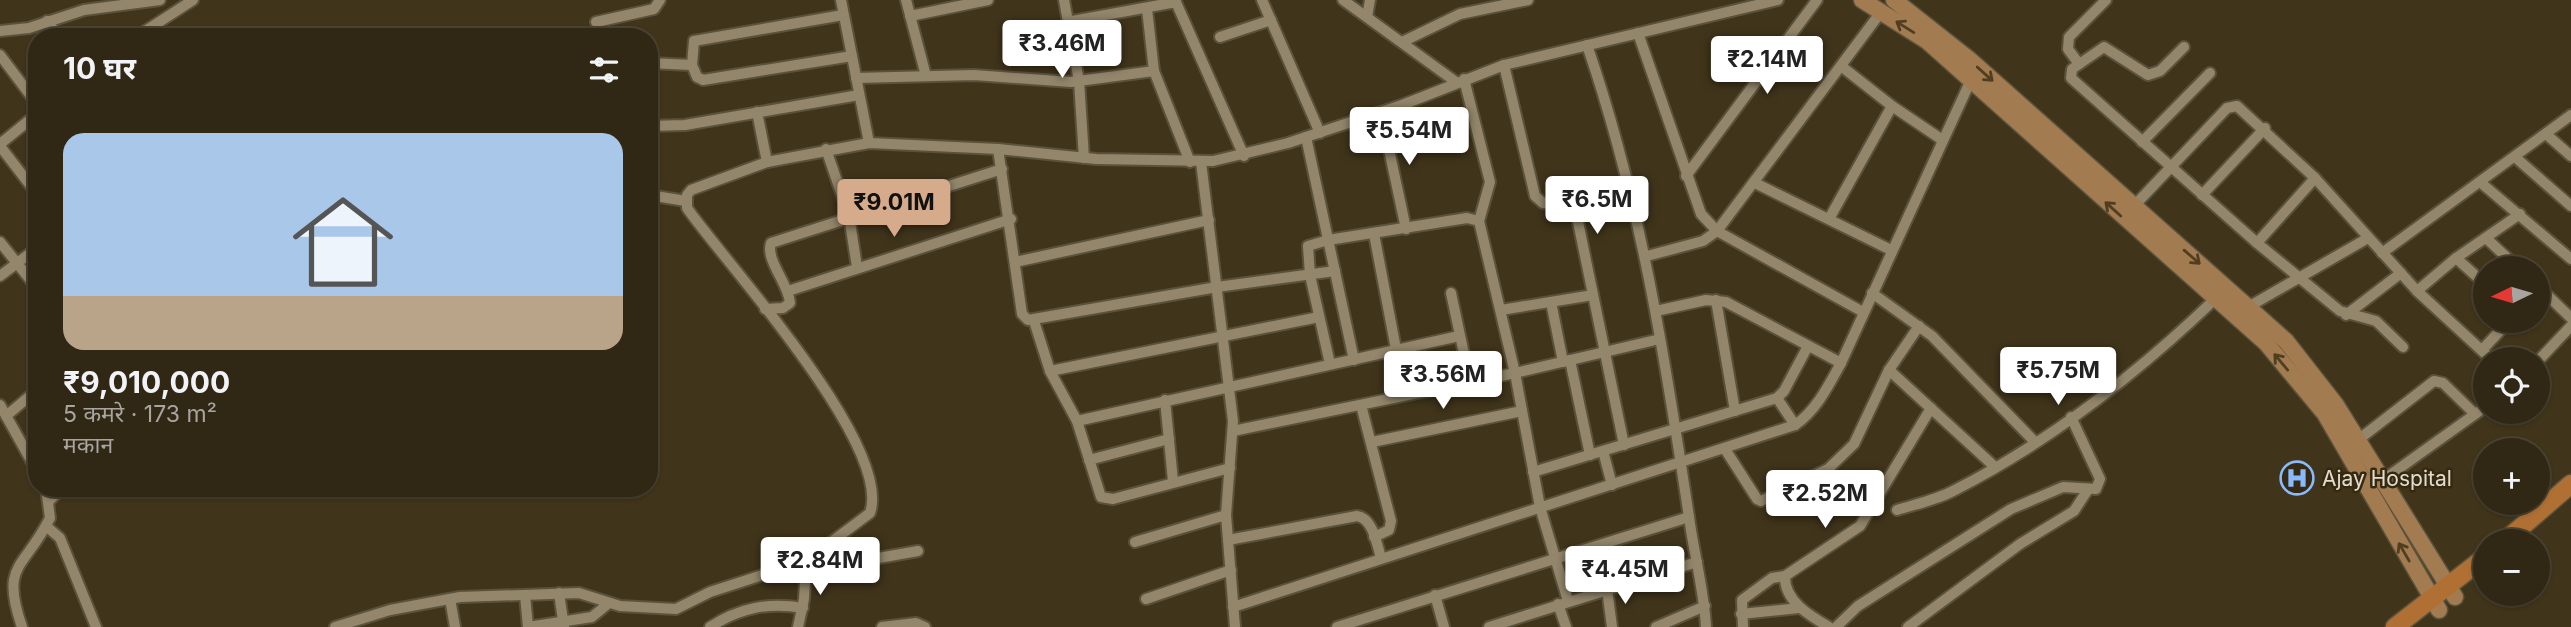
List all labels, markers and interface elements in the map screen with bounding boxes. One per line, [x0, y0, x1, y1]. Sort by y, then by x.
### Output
pin: ₹3.46M [1005, 20, 1119, 80]
one-way arrow [1895, 20, 1915, 34]
text: ₹3.46M [1018, 29, 1106, 57]
pin: ₹2.14M [1710, 36, 1824, 96]
text: ₹2.14M [1727, 45, 1807, 73]
text: 10 घर [63, 50, 136, 86]
icon: filters [585, 51, 623, 89]
one-way arrow [1976, 65, 1993, 82]
pin: ₹5.54M [1352, 108, 1466, 167]
text: ₹5.54M [1366, 116, 1452, 144]
pin: ₹6.5M [1548, 176, 1646, 236]
icon: home [280, 179, 406, 305]
pin: ₹9.01M [837, 180, 951, 239]
text: ₹6.5M [1561, 185, 1633, 213]
text: ₹9.01M [853, 188, 935, 216]
one-way arrow [2105, 200, 2122, 217]
one-way arrow [2183, 249, 2201, 265]
north arrow [2473, 256, 2550, 332]
map controls [2473, 256, 2550, 606]
button: locate [2473, 347, 2550, 424]
pin: ₹5.75M [2001, 348, 2115, 407]
pin: ₹3.56M [1386, 352, 1500, 411]
one-way arrow [2273, 353, 2289, 371]
text: ₹5.75M [2016, 356, 2100, 384]
text: ₹3.56M [1400, 360, 1486, 388]
text: ₹9,010,000 [63, 364, 230, 400]
text: 5 कमरे · 173 m² [63, 400, 217, 428]
text: मकान [63, 431, 113, 459]
button: + [2473, 438, 2550, 515]
hospital icon: Ajay Hospital [2278, 459, 2316, 497]
place label: Ajay Hospital [2322, 466, 2452, 491]
pin: ₹2.52M [1768, 470, 1882, 530]
text: ₹2.52M [1782, 479, 1868, 507]
button: − [2473, 529, 2550, 606]
pin: ₹2.84M [763, 538, 877, 597]
one-way arrow [2397, 542, 2411, 562]
text: ₹2.84M [777, 546, 863, 574]
pin: ₹4.45M [1568, 546, 1682, 606]
text: ₹4.45M [1581, 555, 1669, 583]

